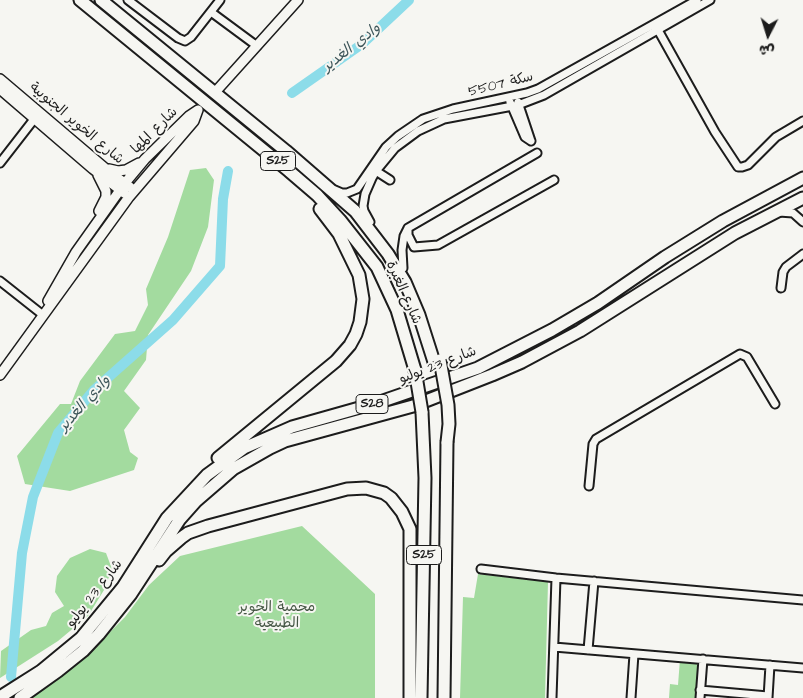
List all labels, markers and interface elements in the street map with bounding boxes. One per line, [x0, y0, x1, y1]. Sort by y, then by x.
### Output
north arrow [743, 10, 793, 60]
water label: وادي الغدير [319, 20, 385, 76]
text: ش [758, 39, 775, 61]
street label: سكة 5507 [467, 69, 535, 101]
street label: شارع الخوير الجنوبية [25, 80, 127, 168]
street label: شارع المها [128, 104, 182, 158]
road number: S25 [260, 152, 296, 170]
street label: شارع الغبرة [382, 259, 424, 327]
street label: شارع 23 يوليو [397, 344, 479, 388]
water label: وادي الغدير [55, 373, 115, 435]
road number: S28 [356, 394, 388, 414]
road number: S25 [406, 546, 442, 564]
street label: شارع 23 يوليو [63, 557, 127, 631]
park label: محمية الخوير الطبيعية [239, 600, 315, 632]

